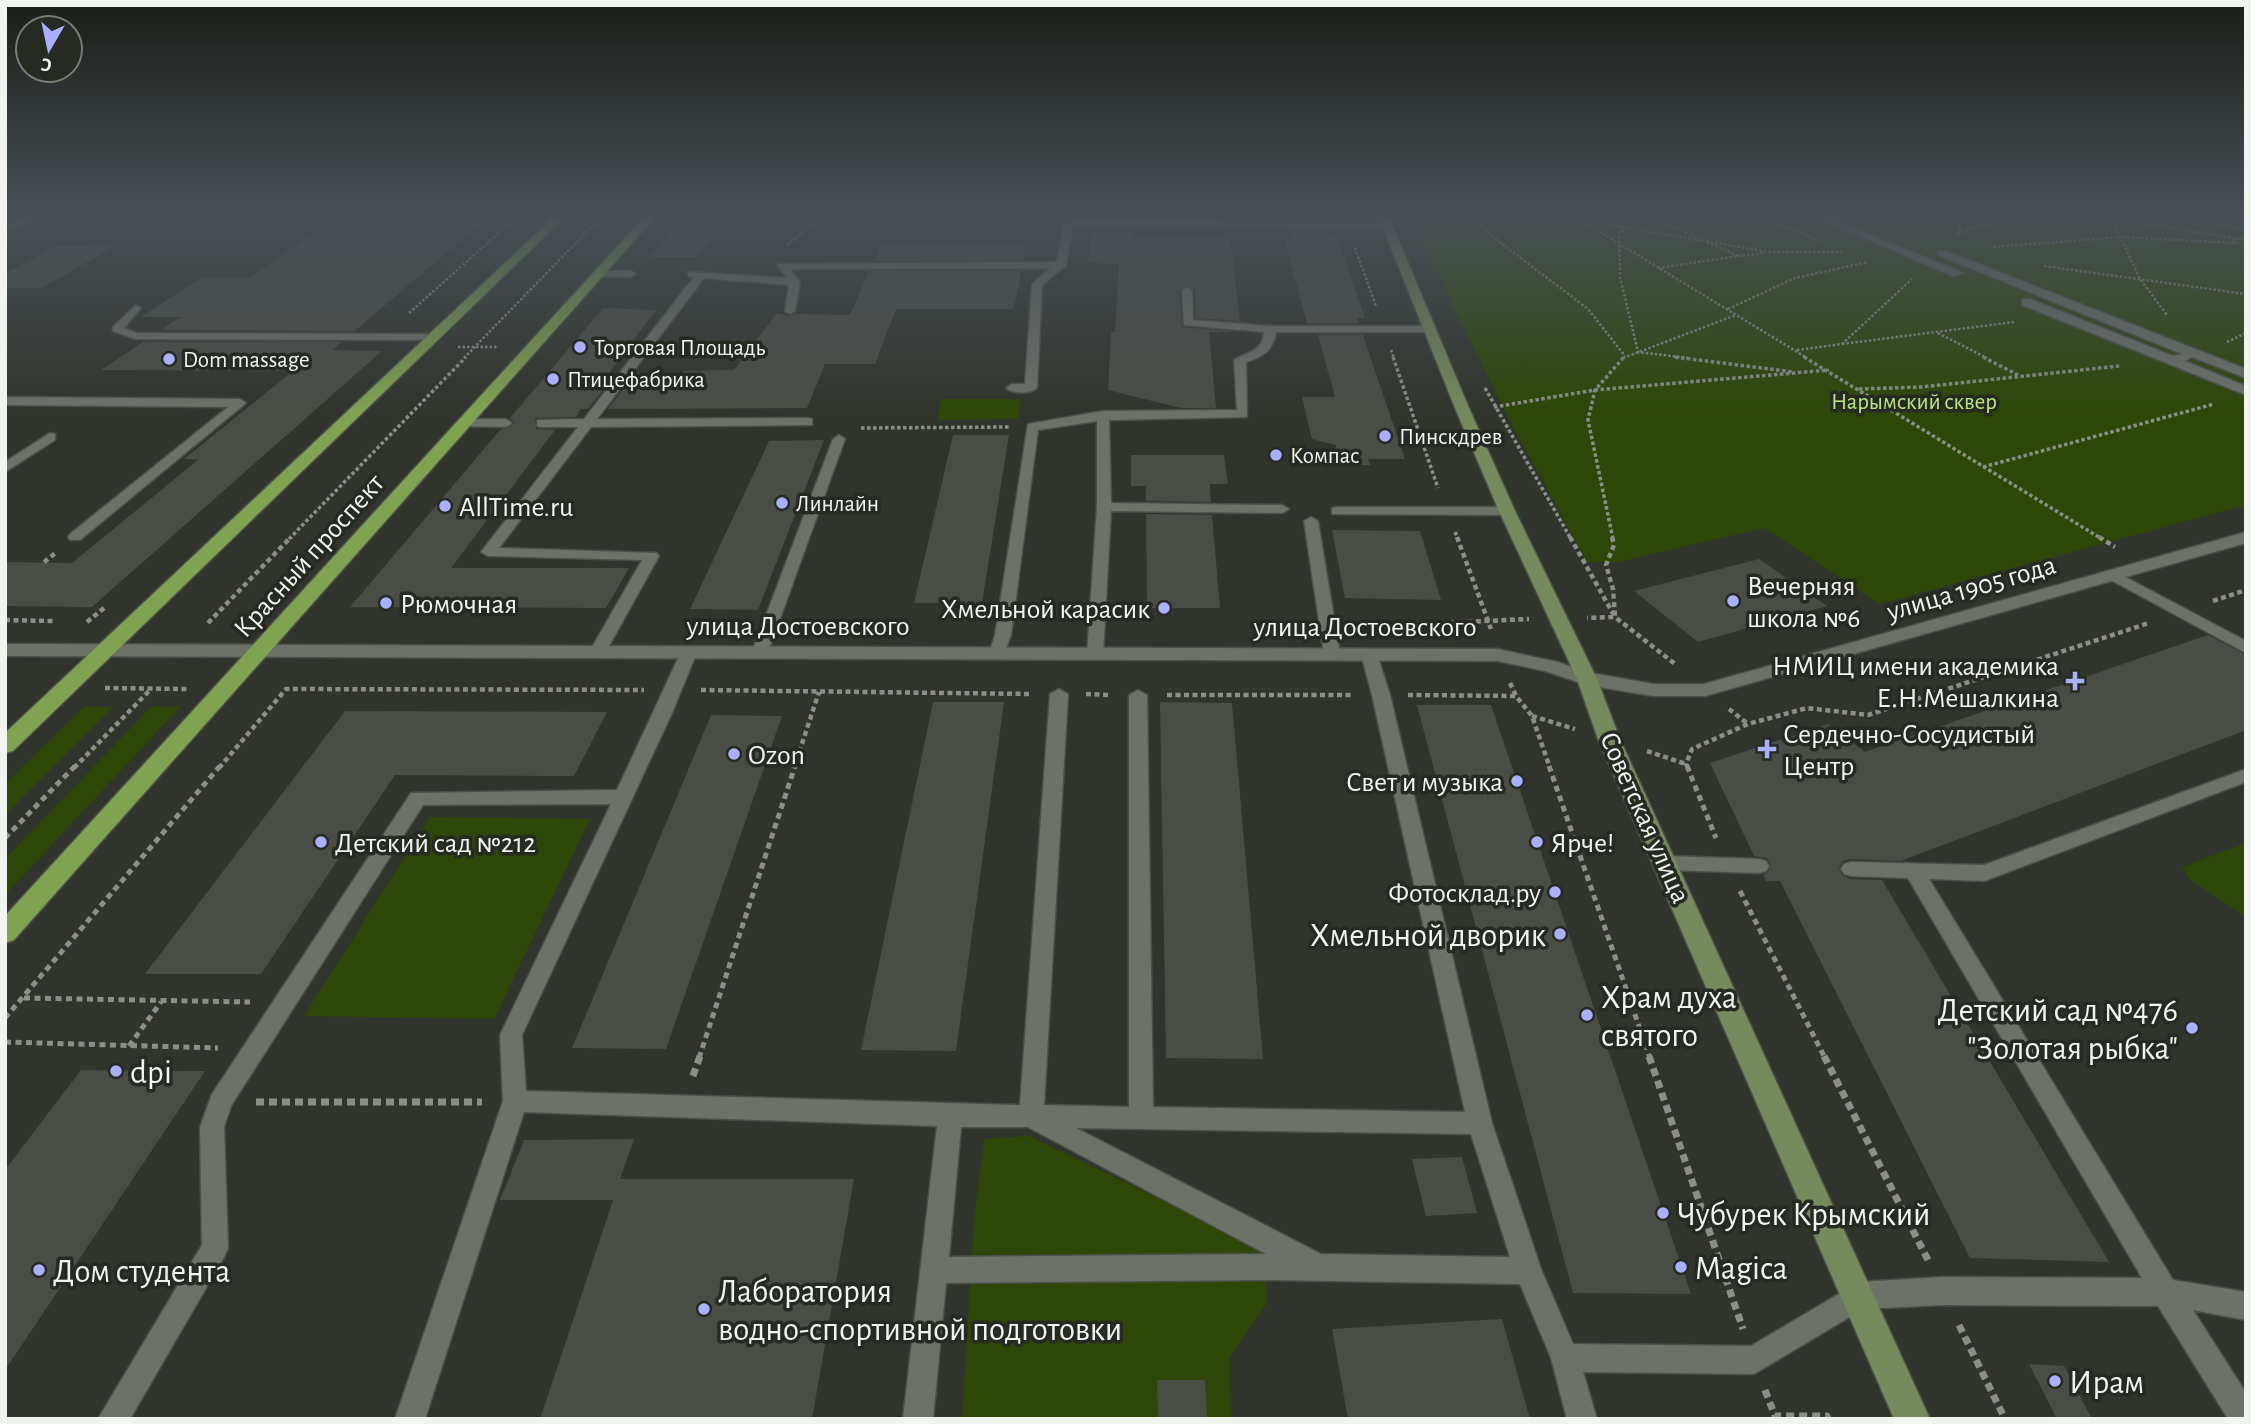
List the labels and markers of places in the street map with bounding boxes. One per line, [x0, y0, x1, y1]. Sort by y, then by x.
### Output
place label: Торговая Площадь [594, 337, 765, 360]
marker: Торговая Площадь [572, 339, 588, 355]
place label: Dom massage [183, 349, 310, 372]
marker: Dom massage [161, 351, 177, 367]
place label: Птицефабрика [567, 369, 705, 392]
marker: Птицефабрика [545, 371, 561, 387]
place label: Пинскдрев [1399, 426, 1502, 449]
marker: Пинскдрев [1377, 428, 1393, 444]
place label: Компас [1290, 445, 1359, 468]
marker: Компас [1268, 447, 1284, 463]
place label: Линлайн [796, 493, 879, 516]
place label: AllTime.ru [459, 494, 573, 522]
marker: Линлайн [774, 495, 790, 511]
marker: AllTime.ru [437, 498, 453, 514]
place label: Вечерняя школа №6 [1747, 573, 1860, 633]
place label: Рюмочная [400, 591, 517, 619]
marker: Вечерняя школа №6 [1725, 593, 1741, 609]
marker: Рюмочная [378, 595, 394, 611]
place label: Хмельной карасик [941, 596, 1150, 624]
marker: Хмельной карасик [1156, 600, 1172, 616]
place label: НМИЦ имени академика Е.Н.Мешалкина [1772, 653, 2059, 713]
marker: НМИЦ имени академика Е.Н.Мешалкина [2065, 671, 2085, 691]
place label: Сердечно-Сосудистый Центр [1783, 721, 2035, 781]
marker: Сердечно-Сосудистый Центр [1757, 739, 1777, 759]
place label: Ozon [748, 742, 805, 770]
marker: Ozon [726, 746, 742, 762]
place label: Свет и музыка [1346, 769, 1503, 797]
marker: Свет и музыка [1509, 773, 1525, 789]
place label: Детский сад №212 [335, 830, 536, 858]
place label: Ярче! [1551, 830, 1614, 858]
marker: Детский сад №212 [313, 834, 329, 850]
marker: Ярче! [1529, 834, 1545, 850]
place label: Фотосклад.ру [1388, 880, 1541, 908]
marker: Фотосклад.ру [1547, 884, 1563, 900]
place label: Хмельной дворик [1310, 920, 1546, 953]
marker: Хмельной дворик [1552, 926, 1568, 942]
place label: Храм духа святого [1601, 982, 1737, 1053]
place label: Детский сад №476 "Золотая рыбка" [1937, 995, 2178, 1066]
marker: Храм духа святого [1579, 1007, 1595, 1023]
marker: Детский сад №476 "Золотая рыбка" [2184, 1020, 2200, 1036]
place label: dpi [130, 1057, 172, 1090]
marker: dpi [108, 1063, 124, 1079]
place label: Чубурек Крымский [1677, 1199, 1931, 1232]
marker: Чубурек Крымский [1655, 1205, 1671, 1221]
place label: Magica [1695, 1253, 1788, 1286]
place label: Дом студента [53, 1256, 230, 1289]
marker: Magica [1673, 1259, 1689, 1275]
marker: Дом студента [31, 1262, 47, 1278]
place label: Лаборатория водно-спортивной подготовки [718, 1276, 1122, 1347]
marker: Лаборатория водно-спортивной подготовки [696, 1301, 712, 1317]
place label: Ирам [2069, 1367, 2144, 1400]
marker: Ирам [2047, 1373, 2063, 1389]

